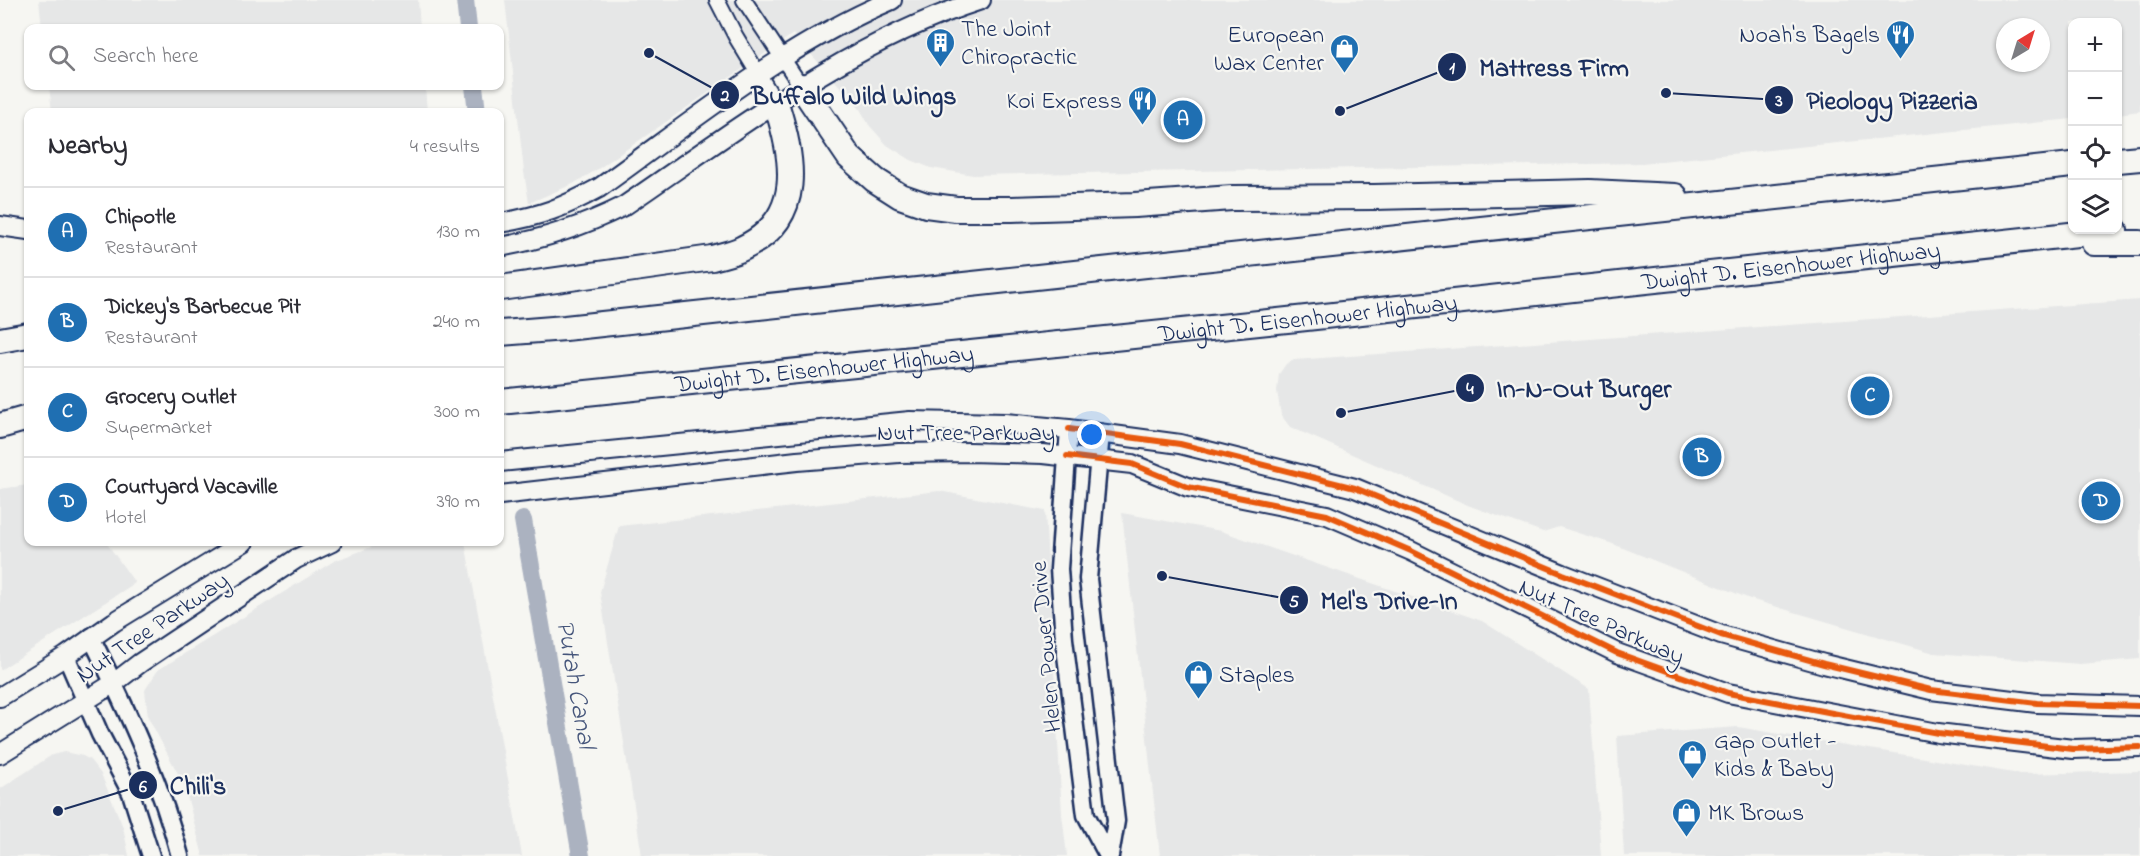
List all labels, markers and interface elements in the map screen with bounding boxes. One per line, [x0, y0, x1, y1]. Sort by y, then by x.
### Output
place label: The Joint Chiropractic [961, 13, 1077, 76]
restaurant icon: Noah's Bagels [1885, 18, 1917, 60]
north arrow [1996, 18, 2050, 72]
map controls [2068, 18, 2122, 234]
button: + [2068, 18, 2122, 72]
place label: European Wax Center [1214, 19, 1325, 82]
place label: Noah's Bagels [1739, 19, 1880, 54]
search box [24, 24, 504, 90]
building icon: The Joint Chiropractic [924, 26, 956, 68]
shop icon: European Wax Center [1329, 32, 1361, 74]
icon: search [45, 41, 78, 74]
text: Search here [93, 41, 198, 73]
callout: Mattress Firm [1437, 45, 1641, 89]
text: Mattress Firm [1479, 51, 1629, 89]
text: 1 [1449, 56, 1455, 82]
button: − [2068, 72, 2122, 126]
callout: Buffalo Wild Wings [710, 73, 969, 117]
callout: Pieology Pizzeria [1764, 78, 1990, 122]
text: Buffalo Wild Wings [751, 79, 956, 118]
text: 2 [720, 84, 730, 110]
restaurant icon: Koi Express [1127, 84, 1159, 126]
text: Pieology Pizzeria [1806, 84, 1978, 123]
place label: Koi Express [1007, 85, 1122, 120]
text: 3 [1774, 89, 1783, 115]
pin: A [1164, 98, 1202, 142]
button: locate [2068, 126, 2122, 180]
text: Nearby [48, 128, 127, 166]
text: 4 results [410, 133, 480, 162]
button: layers [2068, 180, 2122, 234]
text: Chipotle [105, 202, 176, 234]
text: A [61, 218, 74, 247]
text: 130 m [436, 218, 480, 247]
text: Restaurant [105, 234, 198, 263]
street label: Dwight D. Eisenhower Highway [1639, 234, 1943, 302]
street label: Dwight D. Eisenhower Highway [1156, 287, 1459, 353]
text: Dickey's Barbecue Pit [105, 292, 301, 324]
text: B [61, 308, 74, 337]
text: 240 m [433, 308, 480, 337]
text: Restaurant [105, 324, 198, 353]
street label: Dwight D. Eisenhower Highway [672, 338, 976, 404]
callout: In-N-Out Burger [1455, 366, 1684, 410]
text: In-N-Out Burger [1497, 372, 1672, 411]
pin: C [1850, 374, 1890, 418]
text: 4 [1466, 377, 1474, 403]
text: Grocery Outlet [105, 382, 237, 414]
text: C [62, 398, 73, 427]
text: 300 m [434, 398, 480, 427]
text: Supermarket [105, 414, 212, 443]
street label: Nut Tree Parkway [877, 417, 1055, 453]
your location [1077, 420, 1106, 449]
pin: B [1682, 434, 1722, 480]
text: Courtyard Vacaville [105, 472, 278, 504]
pin: D [2082, 478, 2120, 524]
text: D [60, 488, 75, 517]
text: 390 m [437, 488, 480, 517]
text: Hotel [105, 504, 146, 533]
street label: Helen Power Drive [1023, 559, 1072, 734]
street label: Nut Tree Parkway [70, 565, 238, 694]
street label: Nut Tree Parkway [1512, 571, 1689, 676]
callout: Mel's Drive-In [1279, 578, 1470, 622]
text: Mel's Drive-In [1320, 584, 1458, 622]
text: 5 [1289, 590, 1300, 616]
water label: Putah Canal [544, 617, 604, 754]
shop icon: Staples [1182, 658, 1214, 700]
place label: Staples [1219, 659, 1295, 694]
place label: Gap Outlet - Kids & Baby [1714, 725, 1836, 789]
shop icon: Gap Outlet - Kids & Baby [1677, 738, 1709, 780]
callout: Chili's [128, 763, 238, 807]
text: Chili's [170, 769, 226, 807]
text: 6 [139, 775, 147, 801]
shop icon: MK Brows [1671, 796, 1703, 838]
place label: MK Brows [1708, 797, 1804, 832]

